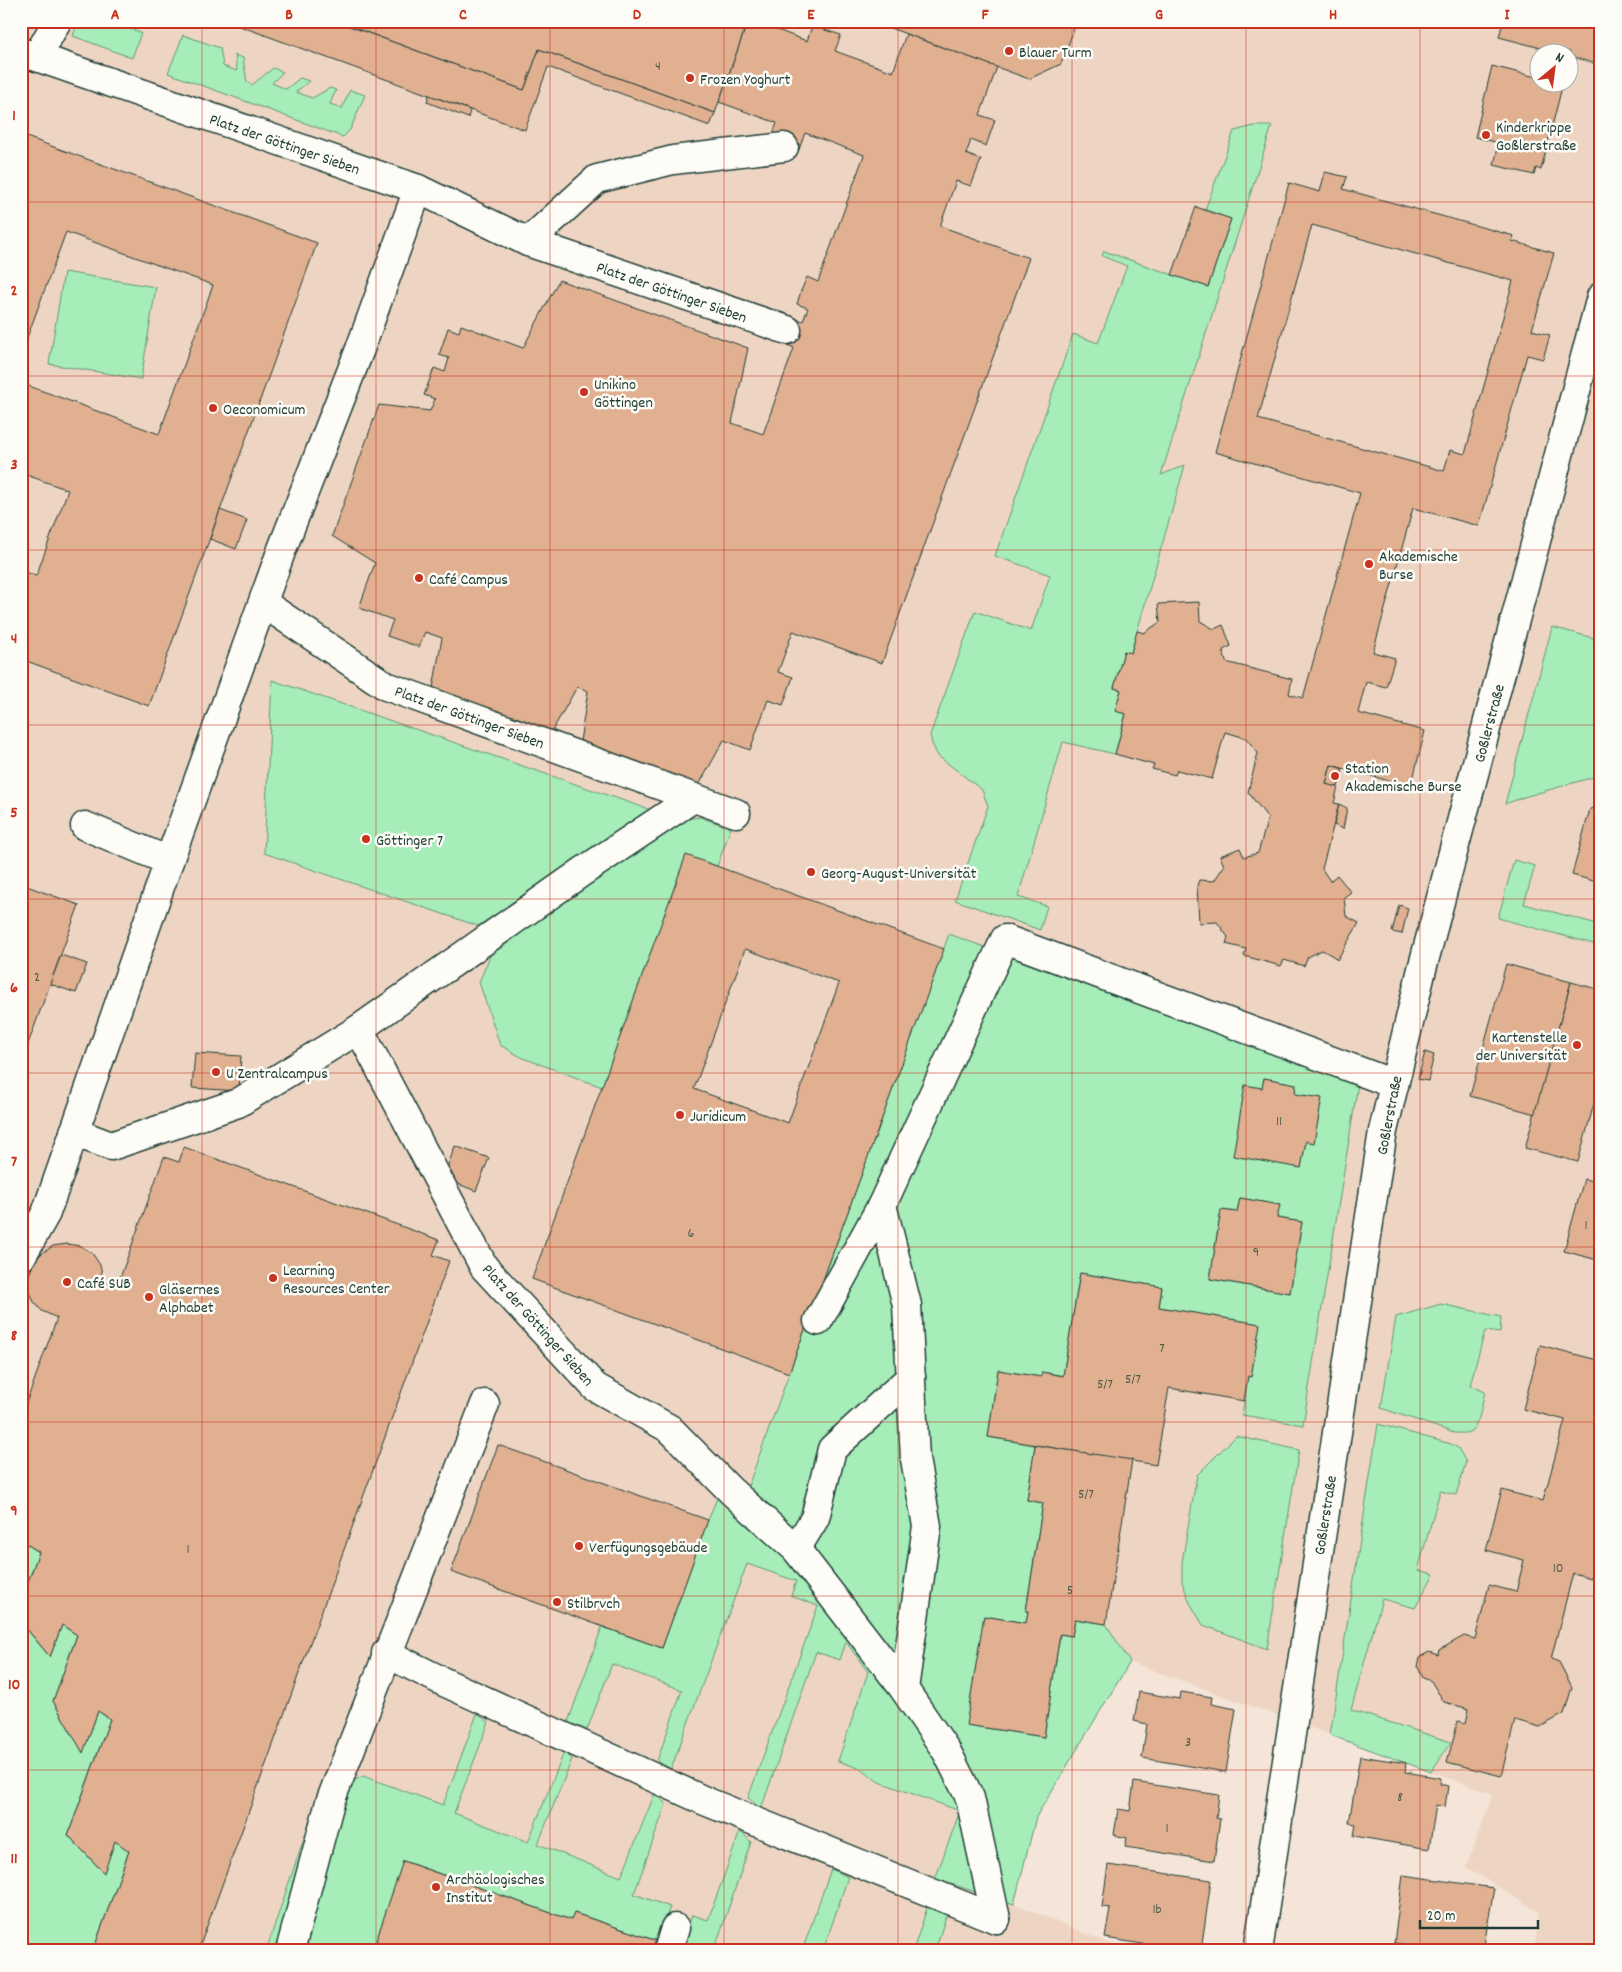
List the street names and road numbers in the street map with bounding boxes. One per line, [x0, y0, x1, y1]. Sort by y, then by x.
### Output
street label: Platz der Göttinger Sieben [206, 109, 363, 182]
street label: Platz der Göttinger Sieben [593, 257, 750, 330]
street label: Platz der Göttinger Sieben [391, 681, 547, 756]
street label: Goßlerstraße [1469, 682, 1512, 765]
street label: Goßlerstraße [1372, 1074, 1409, 1157]
street label: Platz der Göttinger Sieben [476, 1259, 598, 1392]
street label: Goßlerstraße [1309, 1474, 1344, 1557]

